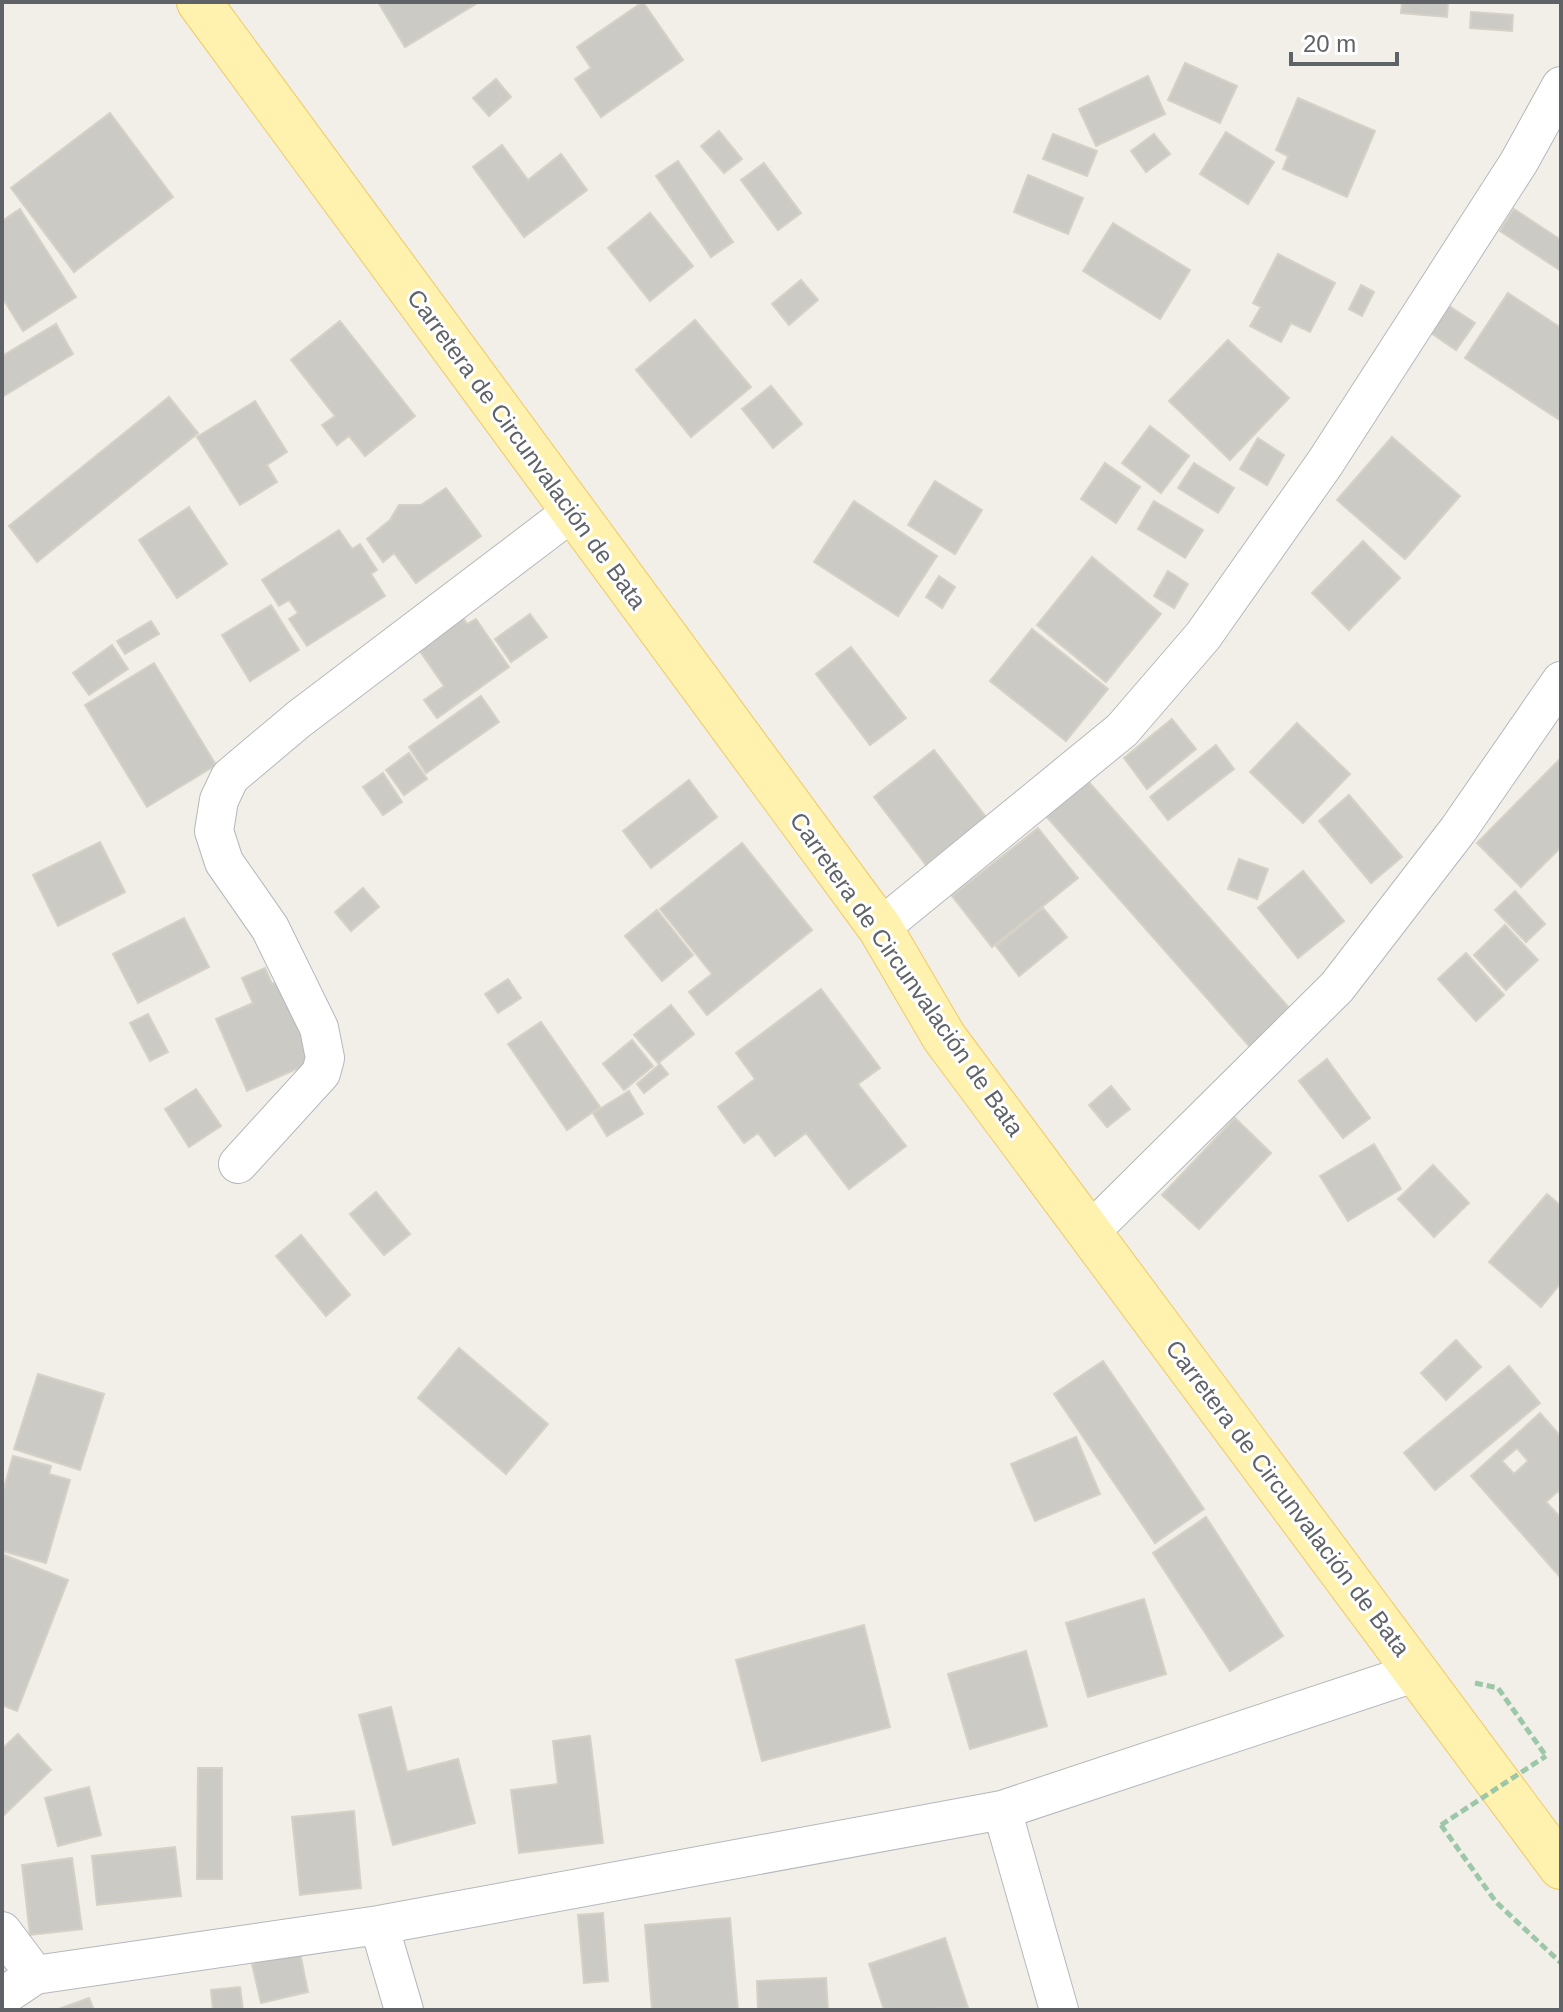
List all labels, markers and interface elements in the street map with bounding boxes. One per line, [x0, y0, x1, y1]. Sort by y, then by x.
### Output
scale bar [1291, 16, 1397, 66]
text: 20 m [1303, 30, 1356, 57]
street label: Carretera de Circunvalación de Bata [402, 284, 652, 614]
street label: Carretera de Circunvalación de Bata [785, 807, 1030, 1141]
street label: Carretera de Circunvalación de Bata [1160, 1335, 1416, 1662]

